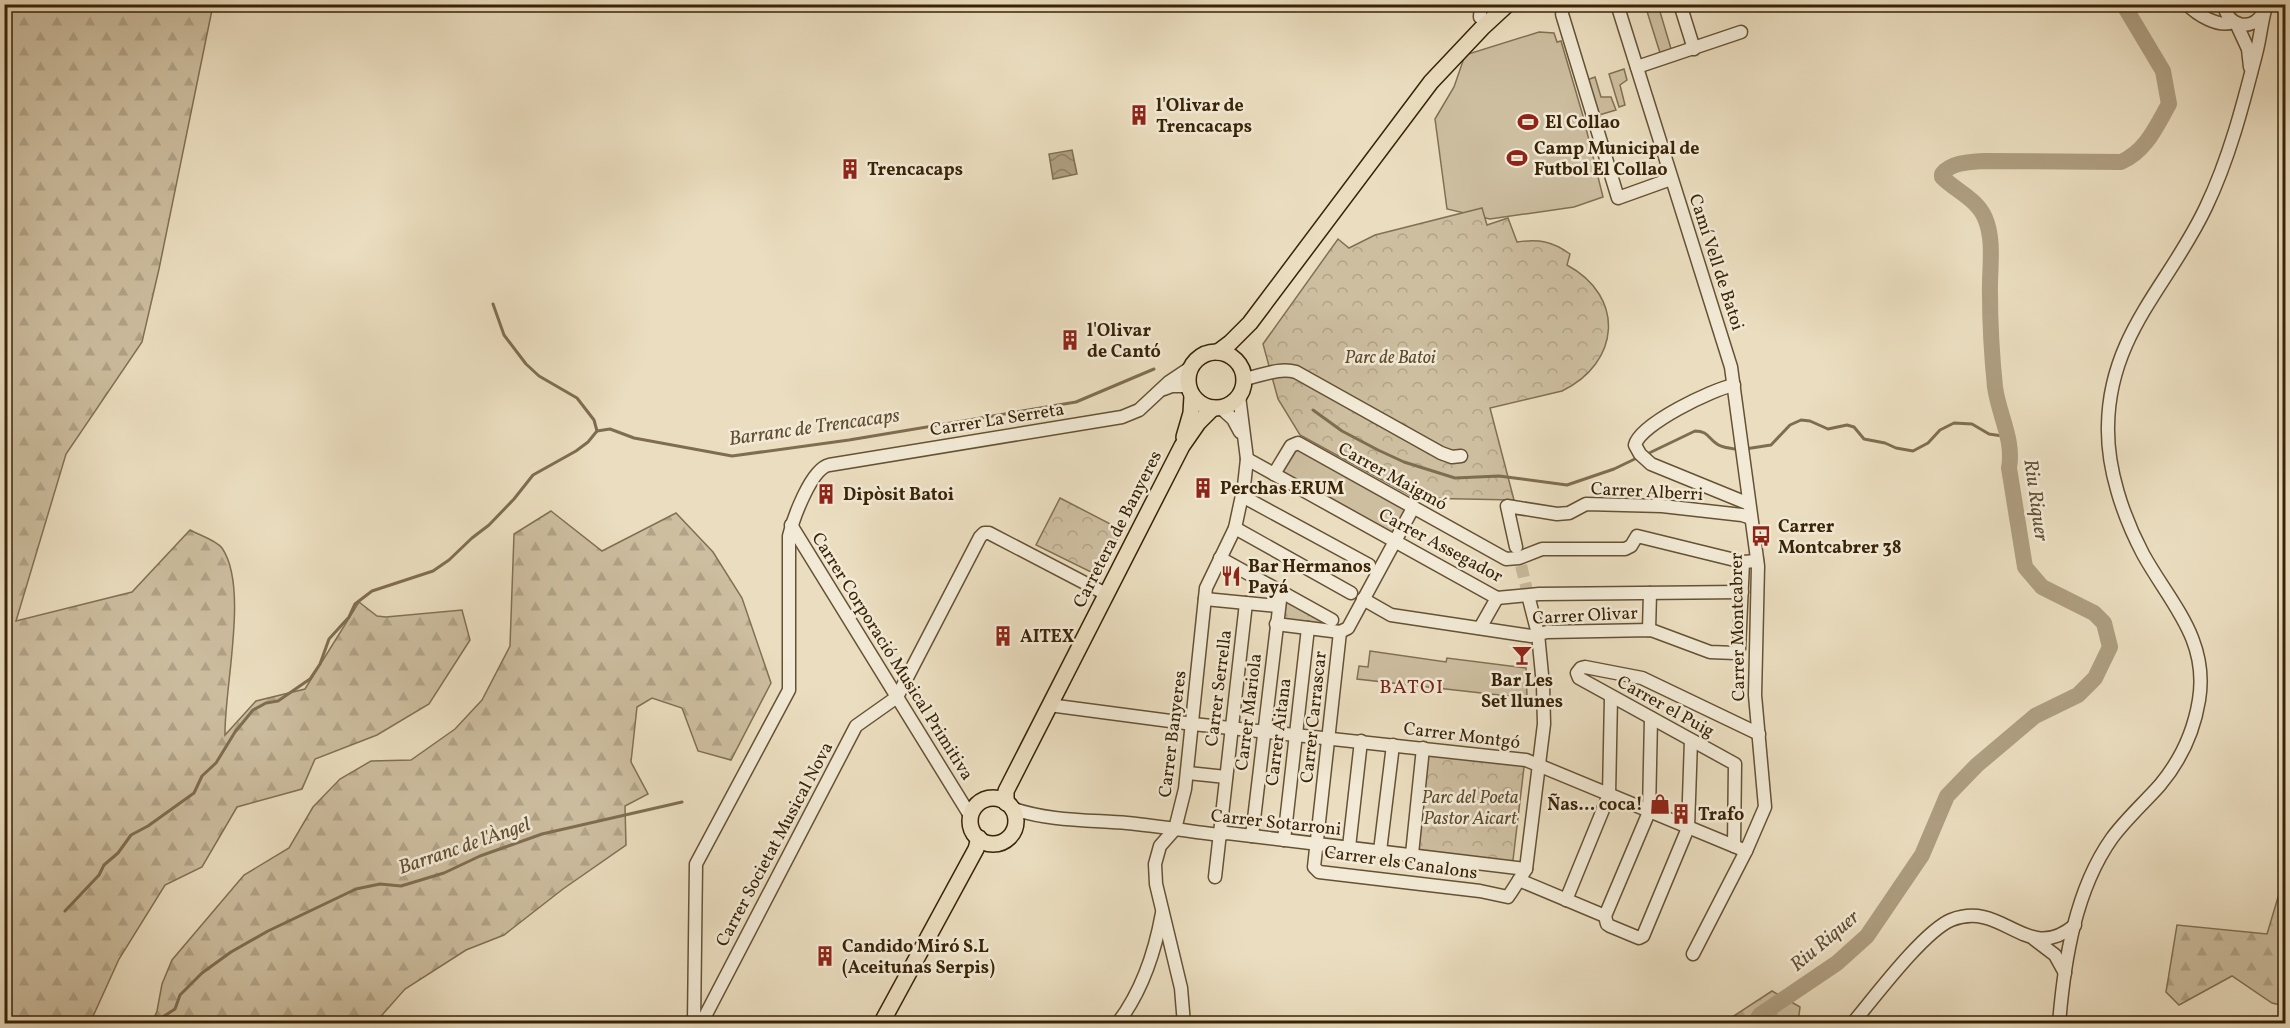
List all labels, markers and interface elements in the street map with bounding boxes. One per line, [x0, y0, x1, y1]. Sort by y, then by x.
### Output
place label: l'Olivar de Trencacaps [1156, 94, 1252, 140]
building icon: l'Olivar de Trencacaps [1127, 103, 1151, 127]
sports icon: El Collao [1516, 110, 1540, 134]
place label: El Collao [1545, 111, 1620, 136]
place label: Camp Municipal de Futbol El Collao [1534, 137, 1700, 183]
sports icon: Camp Municipal de Futbol El Collao [1505, 146, 1529, 170]
building icon: Trencacaps [838, 157, 862, 181]
place label: Trencacaps [867, 158, 963, 183]
street label: Camí Vell de Batoi [1682, 191, 1749, 334]
place label: l'Olivar de Cantó [1087, 319, 1161, 365]
building icon: l'Olivar de Cantó [1058, 328, 1082, 352]
park label: Parc de Batoi [1345, 346, 1436, 371]
street label: Carrer La Serreta [928, 398, 1066, 443]
water label: Barranc de Trencacaps [727, 402, 902, 454]
street label: Carrer Maigmó [1333, 437, 1451, 518]
street label: Carretera de Banyeres [1068, 447, 1169, 613]
water label: Riu Riquer [2015, 457, 2055, 544]
building icon: Perchas ERUM [1191, 476, 1215, 500]
place label: Perchas ERUM [1220, 477, 1344, 502]
street label: Carrer Alberri [1590, 477, 1704, 508]
building icon: Dipòsit Batoi [814, 482, 838, 506]
place label: Dipòsit Batoi [843, 483, 954, 508]
street label: Carrer Assegador [1374, 503, 1507, 590]
place label: Carrer Montcabrer 38 [1778, 515, 1902, 561]
bus stop icon: Carrer Montcabrer 38 [1749, 524, 1773, 548]
street label: Carrer Corporació Musical Primitiva [805, 528, 979, 786]
street label: Carrer Montcabrer [1725, 552, 1752, 702]
place label: Bar Hermanos Payá [1248, 555, 1371, 601]
restaurant icon: Bar Hermanos Payá [1219, 564, 1243, 588]
street label: Carrer Olivar [1532, 601, 1639, 632]
building icon: AITEX [991, 624, 1015, 648]
place label: AITEX [1020, 625, 1075, 650]
street label: Carrer Serrella [1200, 628, 1239, 748]
bar icon: Bar Les Set llunes [1510, 643, 1534, 667]
street label: Carrer Carrascar [1295, 650, 1334, 784]
street label: Carrer Mariola [1230, 652, 1269, 772]
street label: Carrer Banyeres [1153, 669, 1194, 799]
place label: Bar Les Set llunes [1481, 669, 1563, 715]
street label: Carrer el Puig [1612, 670, 1719, 744]
district label: BATOI [1379, 674, 1445, 702]
street label: Carrer Aitana [1260, 677, 1299, 788]
street label: Carrer Montgó [1402, 717, 1522, 756]
street label: Carrer Societat Musical Nova [711, 738, 840, 952]
park label: Parc del Poeta Pastor Aicart [1422, 786, 1518, 832]
shop icon: Ñas... coca! [1648, 792, 1672, 816]
place label: Ñas... coca! [1547, 793, 1643, 818]
building icon: Trafo [1669, 802, 1693, 826]
place label: Trafo [1698, 803, 1744, 828]
street label: Carrer Sotarroni [1209, 804, 1342, 843]
water label: Barranc de l'Àngel [395, 811, 534, 883]
street label: Carrer els Canalons [1323, 840, 1479, 887]
water label: Riu Riquer [1785, 904, 1866, 979]
place label: Candido Miró S.L (Aceitunas Serpis) [842, 935, 995, 981]
building icon: Candido Miró S.L (Aceitunas Serpis) [813, 944, 837, 968]

